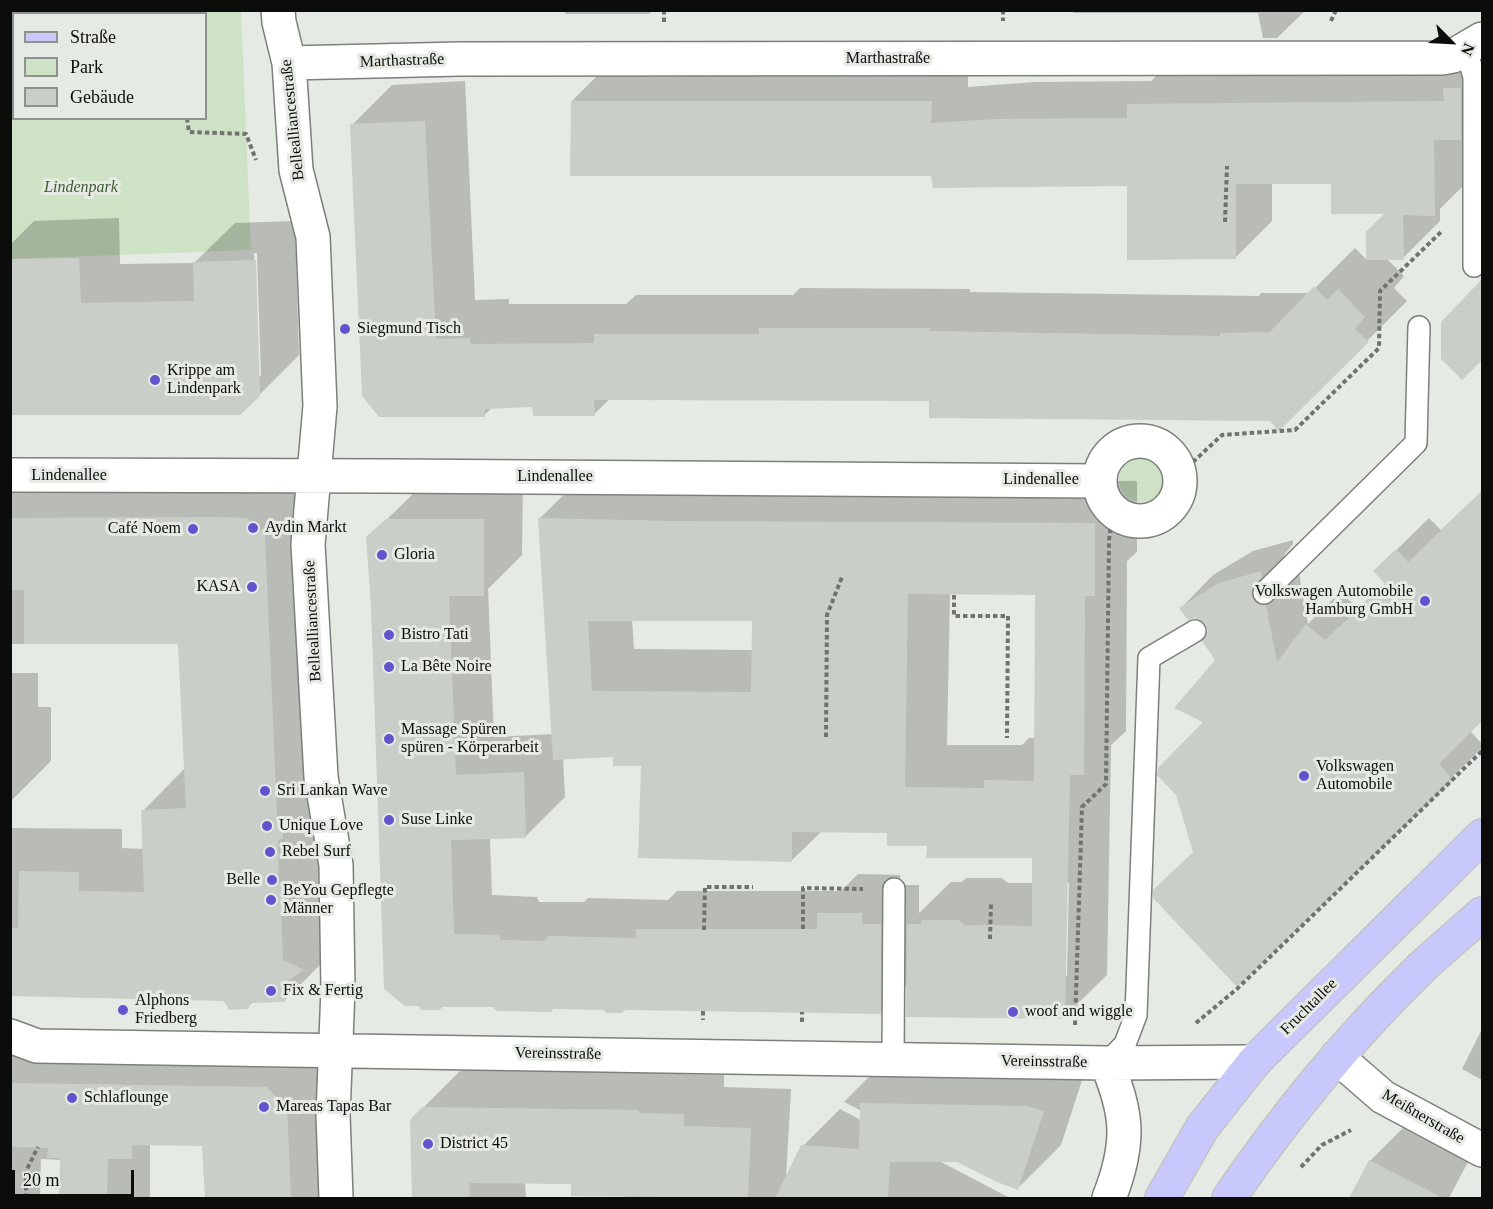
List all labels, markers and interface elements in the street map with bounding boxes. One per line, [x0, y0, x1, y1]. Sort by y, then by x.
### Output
legend [12, 12, 207, 120]
north arrow [1421, 12, 1481, 72]
text: Straße [70, 27, 116, 47]
text: N [1458, 41, 1478, 58]
street label: Marthastraße [846, 49, 930, 69]
street label: Marthastraße [359, 50, 445, 72]
text: Park [70, 57, 103, 77]
street label: Bellealliancestraße [277, 58, 309, 182]
text: Gebäude [70, 87, 134, 107]
park label: Lindenpark [44, 178, 118, 198]
place label: Siegmund Tisch [357, 319, 461, 339]
marker: Siegmund Tisch [338, 322, 352, 336]
place label: Krippe am Lindenpark [167, 361, 241, 399]
marker: Krippe am Lindenpark [148, 373, 162, 387]
street label: Lindenallee [31, 466, 107, 486]
street label: Lindenallee [517, 467, 593, 487]
street label: Lindenallee [1003, 470, 1079, 490]
place label: Aydin Markt [265, 518, 347, 538]
place label: Café Noem [108, 519, 181, 539]
marker: Aydin Markt [246, 521, 260, 535]
marker: Café Noem [186, 522, 200, 536]
place label: Gloria [394, 545, 435, 565]
marker: Gloria [375, 548, 389, 562]
street label: Bellealliancestraße [300, 560, 326, 682]
place label: KASA [196, 577, 240, 597]
marker: KASA [245, 580, 259, 594]
place label: Volkswagen Automobile Hamburg GmbH [1255, 582, 1413, 620]
marker: Volkswagen Automobile Hamburg GmbH [1418, 594, 1432, 608]
place label: Bistro Tati [401, 625, 469, 645]
marker: Bistro Tati [382, 628, 396, 642]
place label: La Bête Noire [401, 657, 492, 677]
marker: La Bête Noire [382, 660, 396, 674]
place label: Massage Spüren spüren - Körperarbeit [401, 720, 539, 758]
marker: Massage Spüren spüren - Körperarbeit [382, 732, 396, 746]
place label: Volkswagen Automobile [1316, 757, 1394, 795]
marker: Volkswagen Automobile [1297, 769, 1311, 783]
place label: Sri Lankan Wave [277, 781, 388, 801]
marker: Sri Lankan Wave [258, 784, 272, 798]
place label: Suse Linke [401, 810, 473, 830]
marker: Suse Linke [382, 813, 396, 827]
place label: Unique Love [279, 816, 363, 836]
marker: Unique Love [260, 819, 274, 833]
place label: Rebel Surf [282, 842, 351, 862]
marker: Rebel Surf [263, 845, 277, 859]
place label: Belle [226, 870, 260, 890]
marker: Belle [265, 873, 279, 887]
place label: BeYou Gepflegte Männer [283, 881, 394, 919]
marker: BeYou Gepflegte Männer [264, 893, 278, 907]
street label: Fruchtallee [1277, 975, 1341, 1039]
place label: Fix & Fertig [283, 981, 363, 1001]
marker: Fix & Fertig [264, 984, 278, 998]
place label: Alphons Friedberg [135, 991, 197, 1029]
place label: woof and wiggle [1025, 1002, 1133, 1022]
marker: Alphons Friedberg [116, 1003, 130, 1017]
marker: woof and wiggle [1006, 1005, 1020, 1019]
street label: Vereinsstraße [515, 1044, 601, 1064]
street label: Vereinsstraße [1001, 1052, 1087, 1072]
street label: Meißnerstraße [1378, 1086, 1468, 1148]
place label: Schlaflounge [84, 1088, 168, 1108]
marker: Schlaflounge [65, 1091, 79, 1105]
place label: Mareas Tapas Bar [276, 1097, 391, 1117]
marker: Mareas Tapas Bar [257, 1100, 271, 1114]
place label: District 45 [440, 1134, 508, 1154]
marker: District 45 [421, 1137, 435, 1151]
scale bar [15, 1158, 136, 1196]
text: 20 m [23, 1170, 60, 1190]

